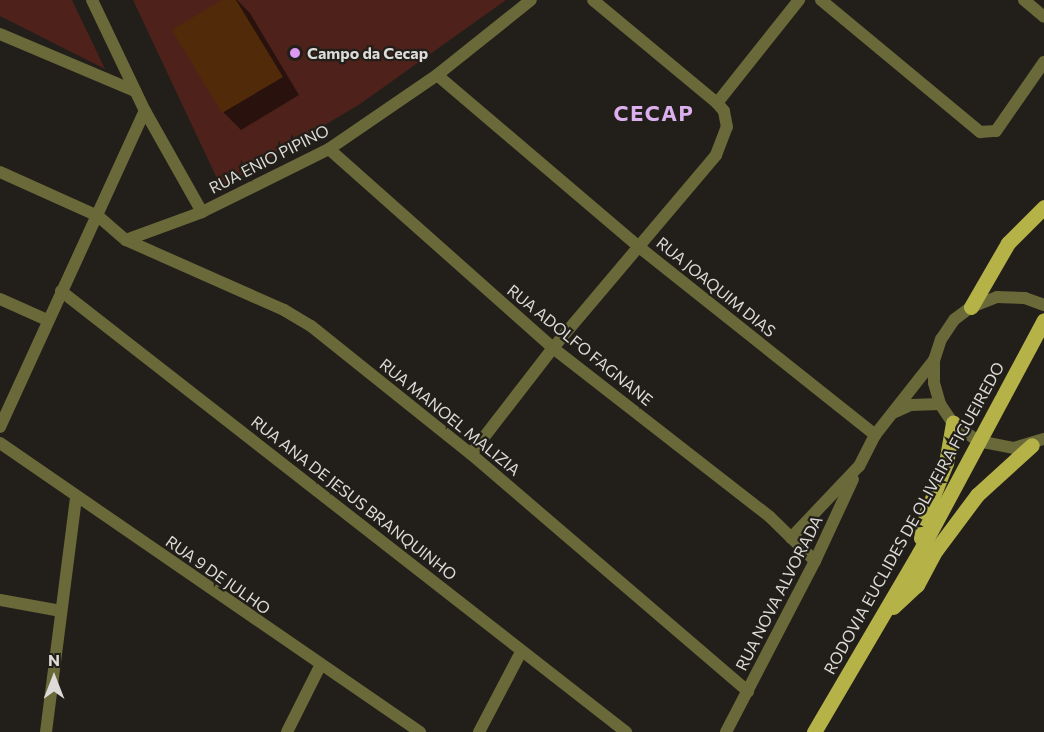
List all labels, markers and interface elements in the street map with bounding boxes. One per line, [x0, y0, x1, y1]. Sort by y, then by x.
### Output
place label: Campo da Cecap [307, 43, 428, 63]
marker: Campo da Cecap [288, 46, 302, 60]
district label: CECAP [614, 100, 694, 126]
street label: RUA ENIO PIPINO [206, 120, 332, 198]
street label: RUA JOAQUIM DIAS [653, 233, 779, 341]
street label: RUA ADOLFO FAGNANE [503, 280, 657, 410]
street label: RUA MANOEL MALIZIA [376, 354, 524, 480]
street label: RODOVIA EUCLIDES DE OLIVEIRA FIGUEIREDO [820, 359, 1008, 677]
street label: RUA ANA DE JESUS BRANQUINHO [247, 412, 461, 584]
street label: RUA NOVA ALVORADA [732, 512, 826, 674]
street label: RUA 9 DE JULHO [162, 532, 274, 618]
north arrow [24, 648, 84, 708]
text: N [48, 650, 60, 669]

